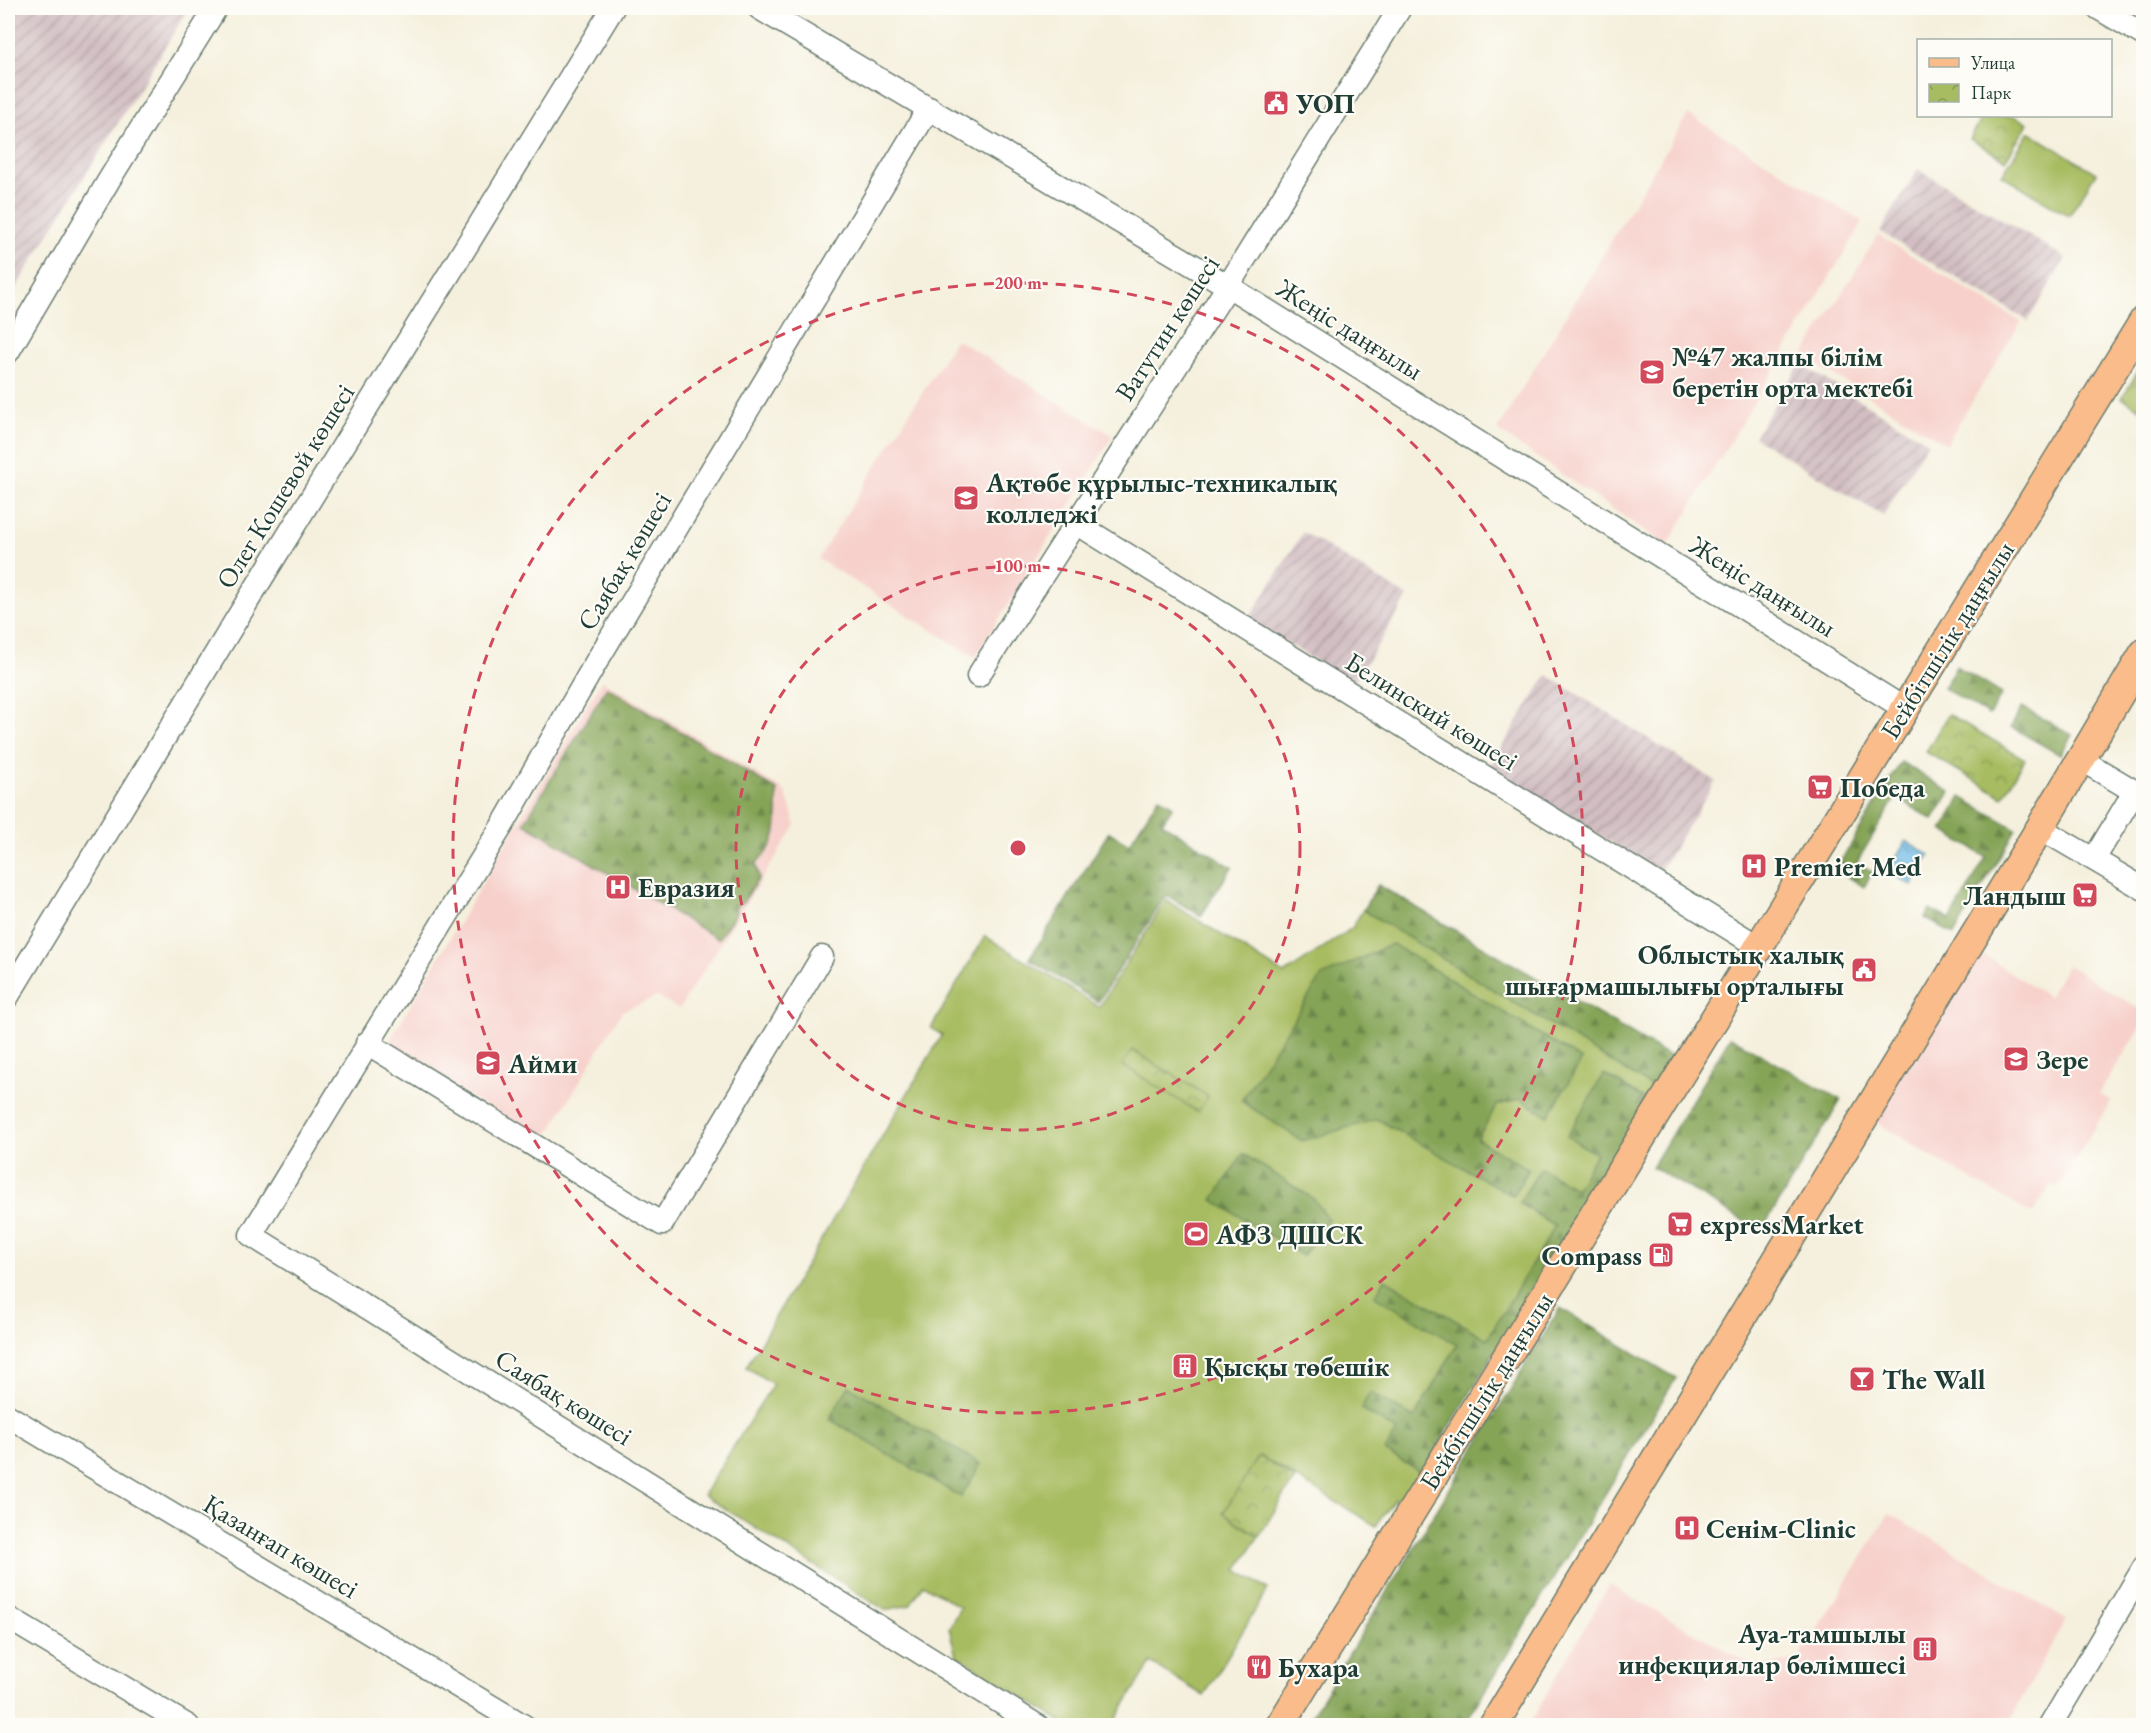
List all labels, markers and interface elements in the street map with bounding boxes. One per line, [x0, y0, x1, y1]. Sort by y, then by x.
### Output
legend [1917, 39, 2112, 117]
text: Улица [1970, 51, 2016, 74]
text: Парк [1971, 81, 2011, 104]
place label: УОП [1295, 86, 1355, 121]
public building icon: УОП [1261, 88, 1291, 118]
street label: Ватутин көшесі [1107, 248, 1227, 407]
street label: Жеңіс даңғылы [1269, 270, 1430, 388]
text: 200 m [994, 271, 1042, 294]
place label: №47 жалпы білім беретін орта мектебі [1672, 339, 1913, 405]
school or university icon: №47 жалпы білім беретін орта мектебі [1637, 357, 1667, 387]
street label: Олег Кошевой көшесі [208, 377, 362, 595]
place label: Ақтөбе құрылыс-техникалық колледжі [985, 465, 1337, 531]
school or university icon: Ақтөбе құрылыс-техникалық колледжі [951, 483, 981, 513]
street label: Саябақ көшесі [569, 485, 679, 637]
street label: Жеңіс даңғылы [1682, 527, 1843, 645]
street label: Бейбітшілік даңғылы [1872, 534, 2022, 746]
text: 100 m [994, 554, 1042, 577]
street label: Белинский көшесі [1339, 644, 1525, 778]
place label: Победа [1840, 770, 1925, 805]
supermarket icon: Победа [1805, 772, 1835, 802]
centre of rings [1008, 838, 1028, 858]
place label: Premier Med [1774, 849, 1922, 884]
hospital icon: Premier Med [1739, 851, 1769, 881]
place label: Евразия [638, 870, 735, 905]
hospital icon: Евразия [603, 872, 633, 902]
place label: Ландыш [1963, 878, 2066, 913]
supermarket icon: Ландыш [2070, 880, 2100, 910]
place label: Облыстық халық шығармашылығы орталығы [1505, 937, 1844, 1003]
public building icon: Облыстық халық шығармашылығы орталығы [1849, 955, 1879, 985]
place label: Зере [2036, 1042, 2088, 1077]
school or university icon: Зере [2001, 1044, 2031, 1074]
place label: Айми [507, 1046, 577, 1081]
school or university icon: Айми [473, 1048, 503, 1078]
place label: expressMarket [1700, 1207, 1864, 1242]
supermarket icon: expressMarket [1665, 1209, 1695, 1239]
place label: АФЗ ДШСК [1215, 1217, 1365, 1252]
sports icon: АФЗ ДШСК [1181, 1219, 1211, 1249]
place label: Compass [1541, 1238, 1642, 1273]
fuel station icon: Compass [1646, 1240, 1676, 1270]
street label: Бейбітшілік даңғылы [1411, 1285, 1561, 1497]
street label: Саябақ көшесі [489, 1341, 640, 1453]
place label: Қысқы төбешік [1204, 1349, 1390, 1384]
building icon: Қысқы төбешік [1170, 1351, 1200, 1381]
place label: The Wall [1882, 1362, 1986, 1397]
bar icon: The Wall [1847, 1364, 1877, 1394]
street label: Қазанғап көшесі [197, 1486, 365, 1606]
place label: Сенім-Clinic [1706, 1511, 1856, 1546]
hospital icon: Сенім-Clinic [1672, 1513, 1702, 1543]
place label: Ауа-тамшылы инфекциялар бөлімшесі [1618, 1616, 1906, 1682]
building icon: Ауа-тамшылы инфекциялар бөлімшесі [1910, 1634, 1940, 1664]
place label: Бухара [1278, 1650, 1359, 1685]
restaurant icon: Бухара [1244, 1652, 1274, 1682]

